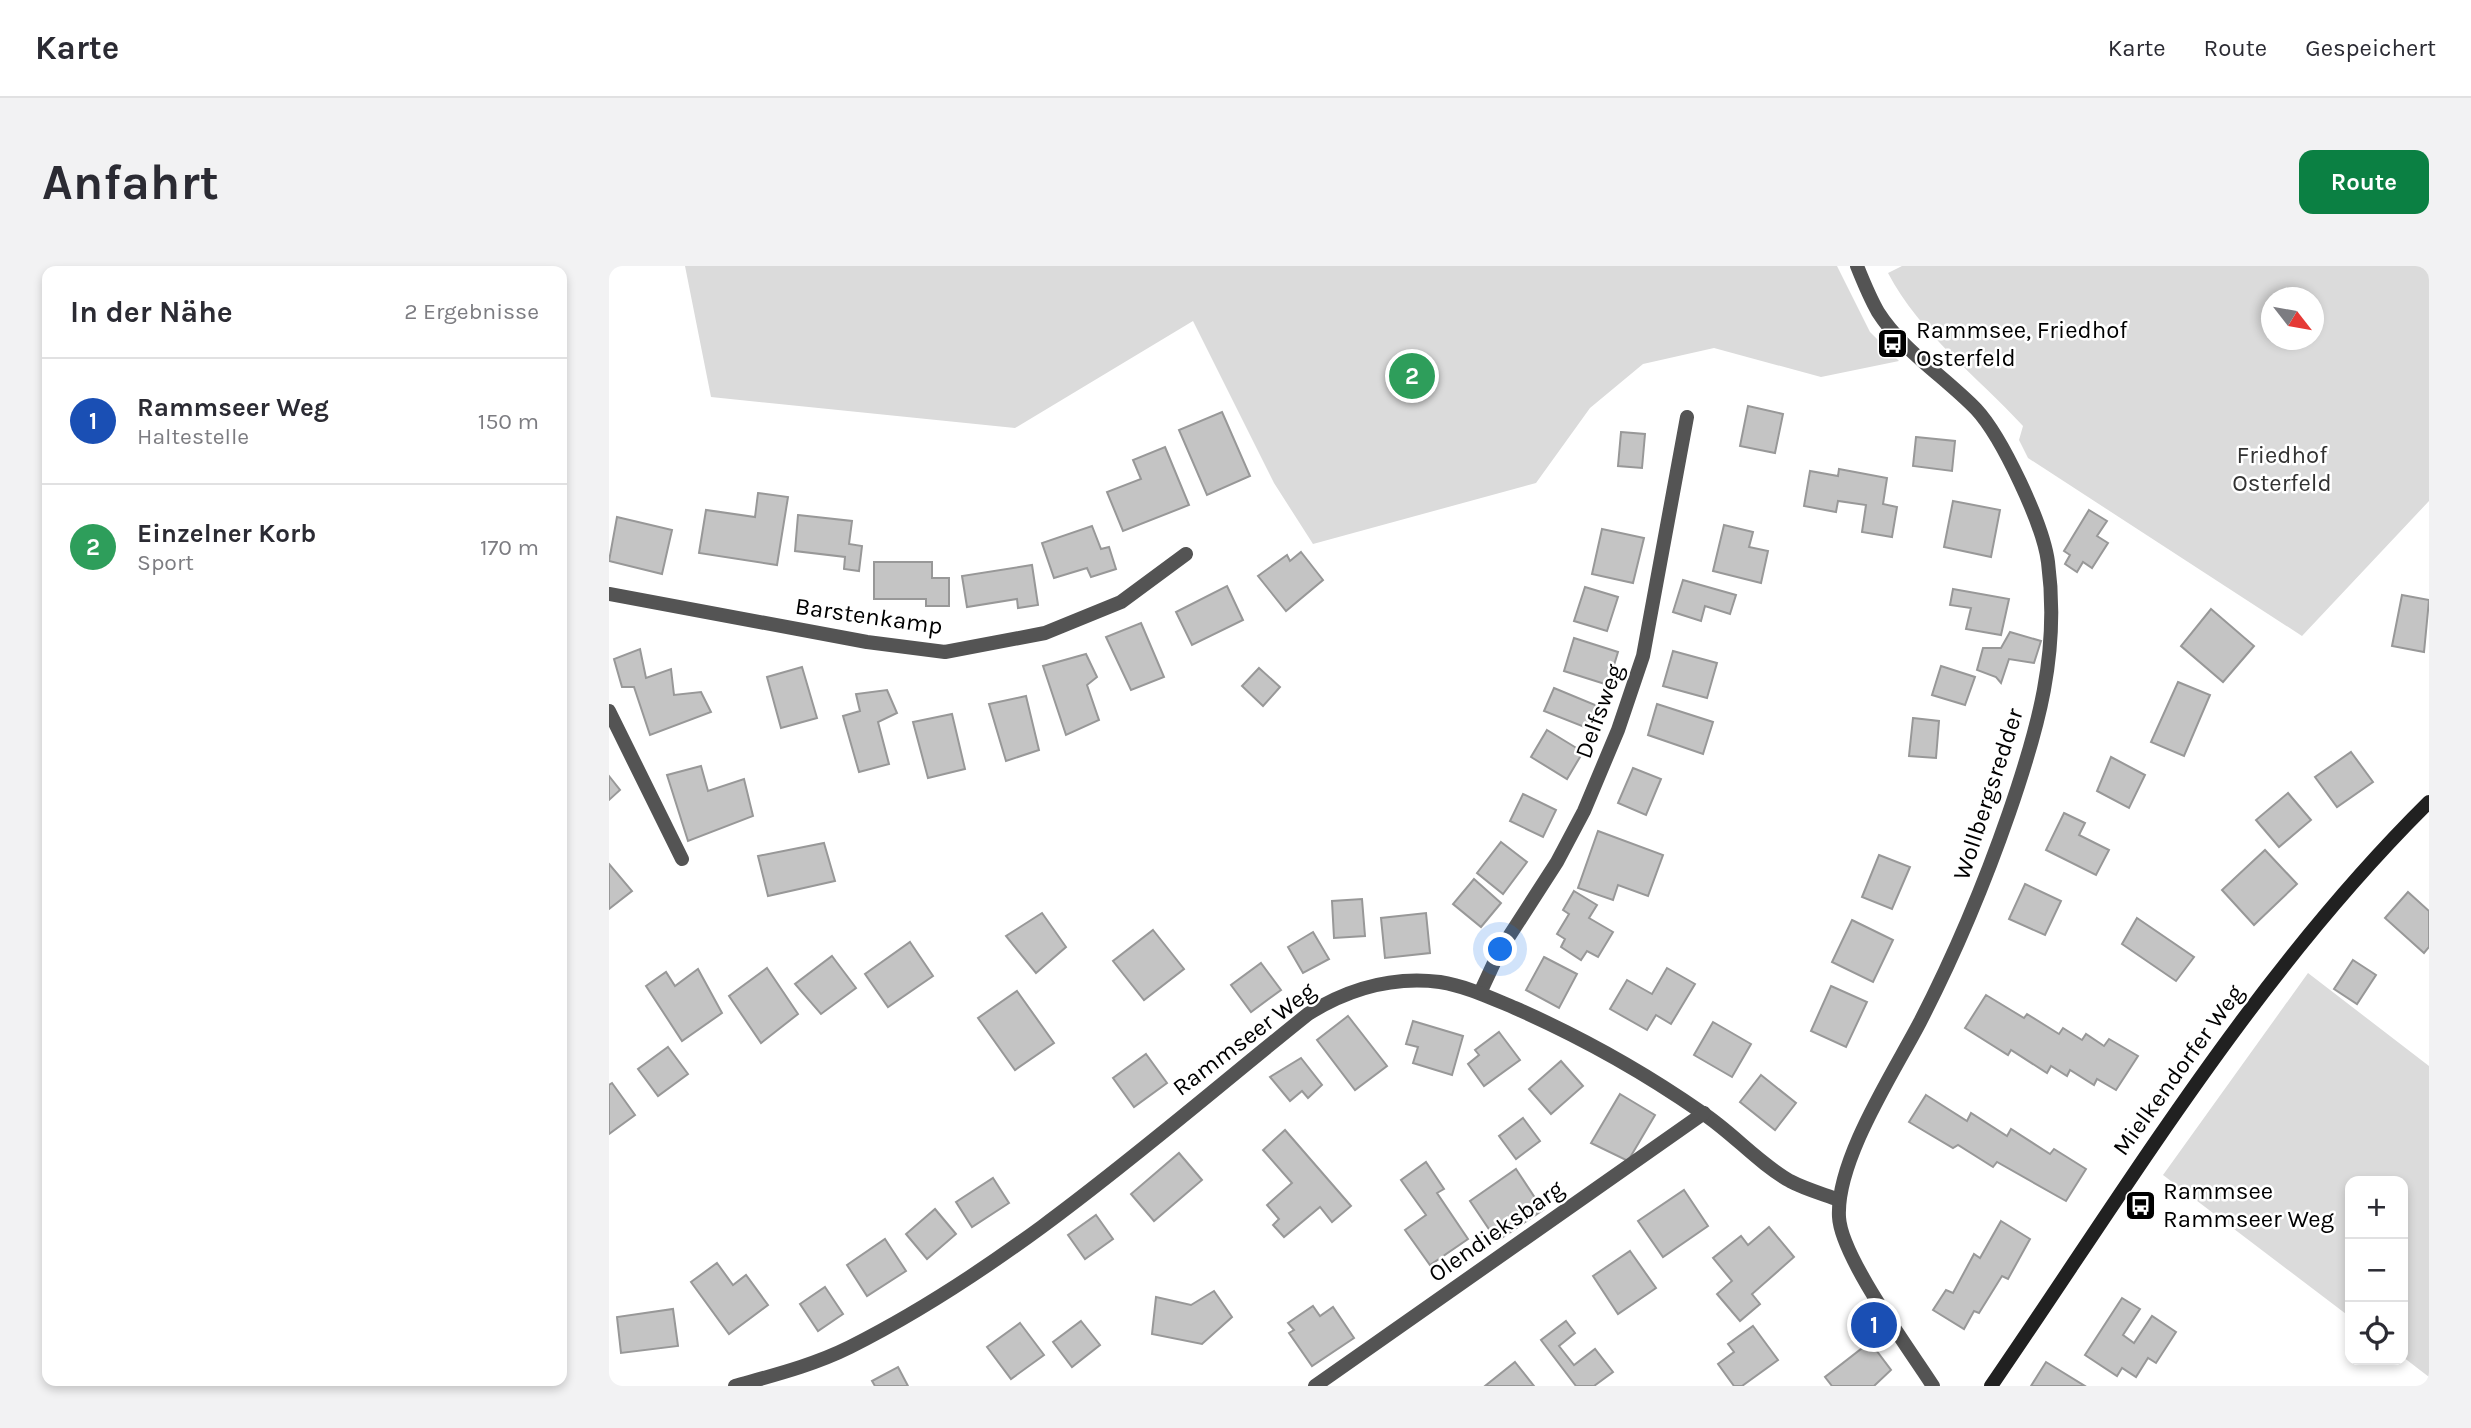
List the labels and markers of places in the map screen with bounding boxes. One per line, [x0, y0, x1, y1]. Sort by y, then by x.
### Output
place label: Rammsee, Friedhof Osterfeld [1916, 316, 2128, 372]
bus stop icon: Rammsee, Friedhof Osterfeld [1876, 327, 1910, 361]
pin: 2 [1389, 350, 1435, 402]
place label: Rammsee Rammseer Weg [2163, 1177, 2334, 1233]
bus stop icon: Rammsee Rammseer Weg [2123, 1188, 2157, 1222]
pin: 1 [1851, 1299, 1897, 1351]

